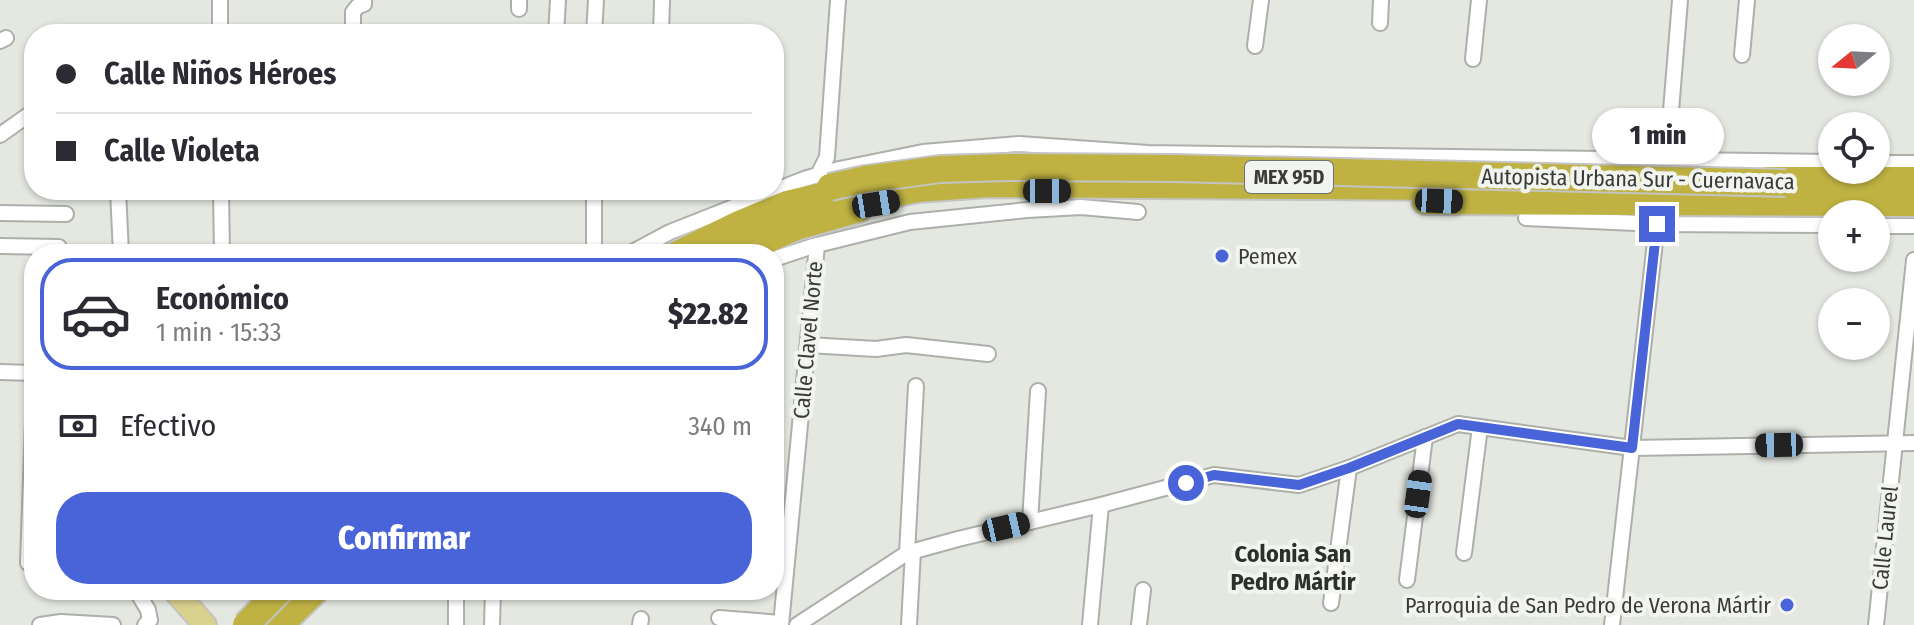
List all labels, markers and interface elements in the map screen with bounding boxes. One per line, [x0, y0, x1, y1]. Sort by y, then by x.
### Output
north arrow [1818, 24, 1890, 96]
map controls [1818, 24, 1890, 360]
text: Calle Niños Héroes [104, 56, 336, 92]
callout: 1 min [1591, 108, 1723, 164]
button: locate [1818, 112, 1890, 184]
text: 1 min [1630, 120, 1686, 151]
text: Calle Violeta [104, 133, 260, 169]
road number: MEX 95D [1245, 161, 1333, 193]
street label: Autopista Urbana Sur - Cuernavaca [1481, 163, 1795, 195]
car [1023, 179, 1071, 203]
car [850, 188, 902, 220]
car [1415, 188, 1463, 214]
button: + [1818, 200, 1890, 272]
route end [1639, 206, 1675, 242]
place label: Pemex [1238, 243, 1297, 270]
marker: Pemex [1213, 247, 1231, 265]
street label: Calle Clavel Norte [788, 260, 828, 420]
icon: car [60, 278, 132, 350]
text: Económico [156, 281, 289, 317]
button: − [1818, 288, 1890, 360]
text: $22.82 [668, 296, 748, 332]
text: 1 min · 15:33 [156, 317, 282, 348]
icon: cash [56, 404, 100, 448]
text: Efectivo [120, 408, 216, 444]
text: 340 m [688, 411, 752, 442]
car [1755, 433, 1803, 457]
route start [1168, 465, 1204, 501]
car [1403, 469, 1433, 519]
street label: Calle Laurel [1866, 484, 1904, 591]
button: Confirmar [56, 492, 752, 584]
car [980, 510, 1032, 544]
district label: Colonia San Pedro Mártir [1231, 540, 1356, 596]
place label: Parroquia de San Pedro de Verona Mártir [1405, 592, 1771, 619]
marker: Parroquia de San Pedro de Verona Mártir [1778, 596, 1796, 614]

